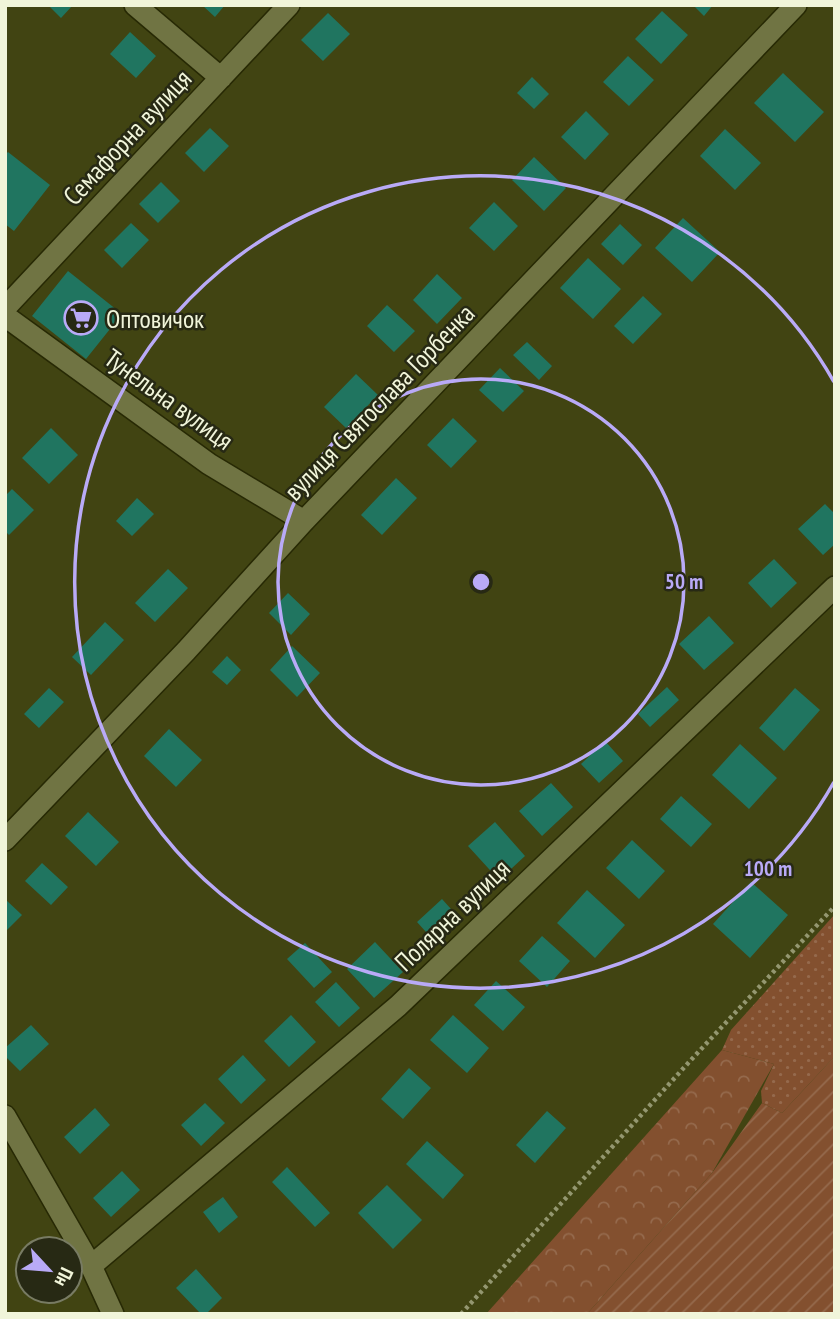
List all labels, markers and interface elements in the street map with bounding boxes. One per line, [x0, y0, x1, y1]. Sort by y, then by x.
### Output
street label: Семафорна вулиця [56, 62, 198, 212]
street label: вулиця Святослава Горбенка [277, 297, 481, 507]
supermarket icon: Оптовичок [62, 299, 100, 337]
place label: Оптовичок [106, 302, 204, 335]
street label: Тунельна вулиця [98, 341, 240, 457]
text: 50 m [665, 568, 703, 595]
centre of rings [469, 570, 493, 594]
street label: Полярна вулиця [387, 852, 517, 978]
text: 100 m [744, 855, 792, 882]
north arrow [14, 1235, 84, 1305]
text: Пн [49, 1264, 79, 1291]

